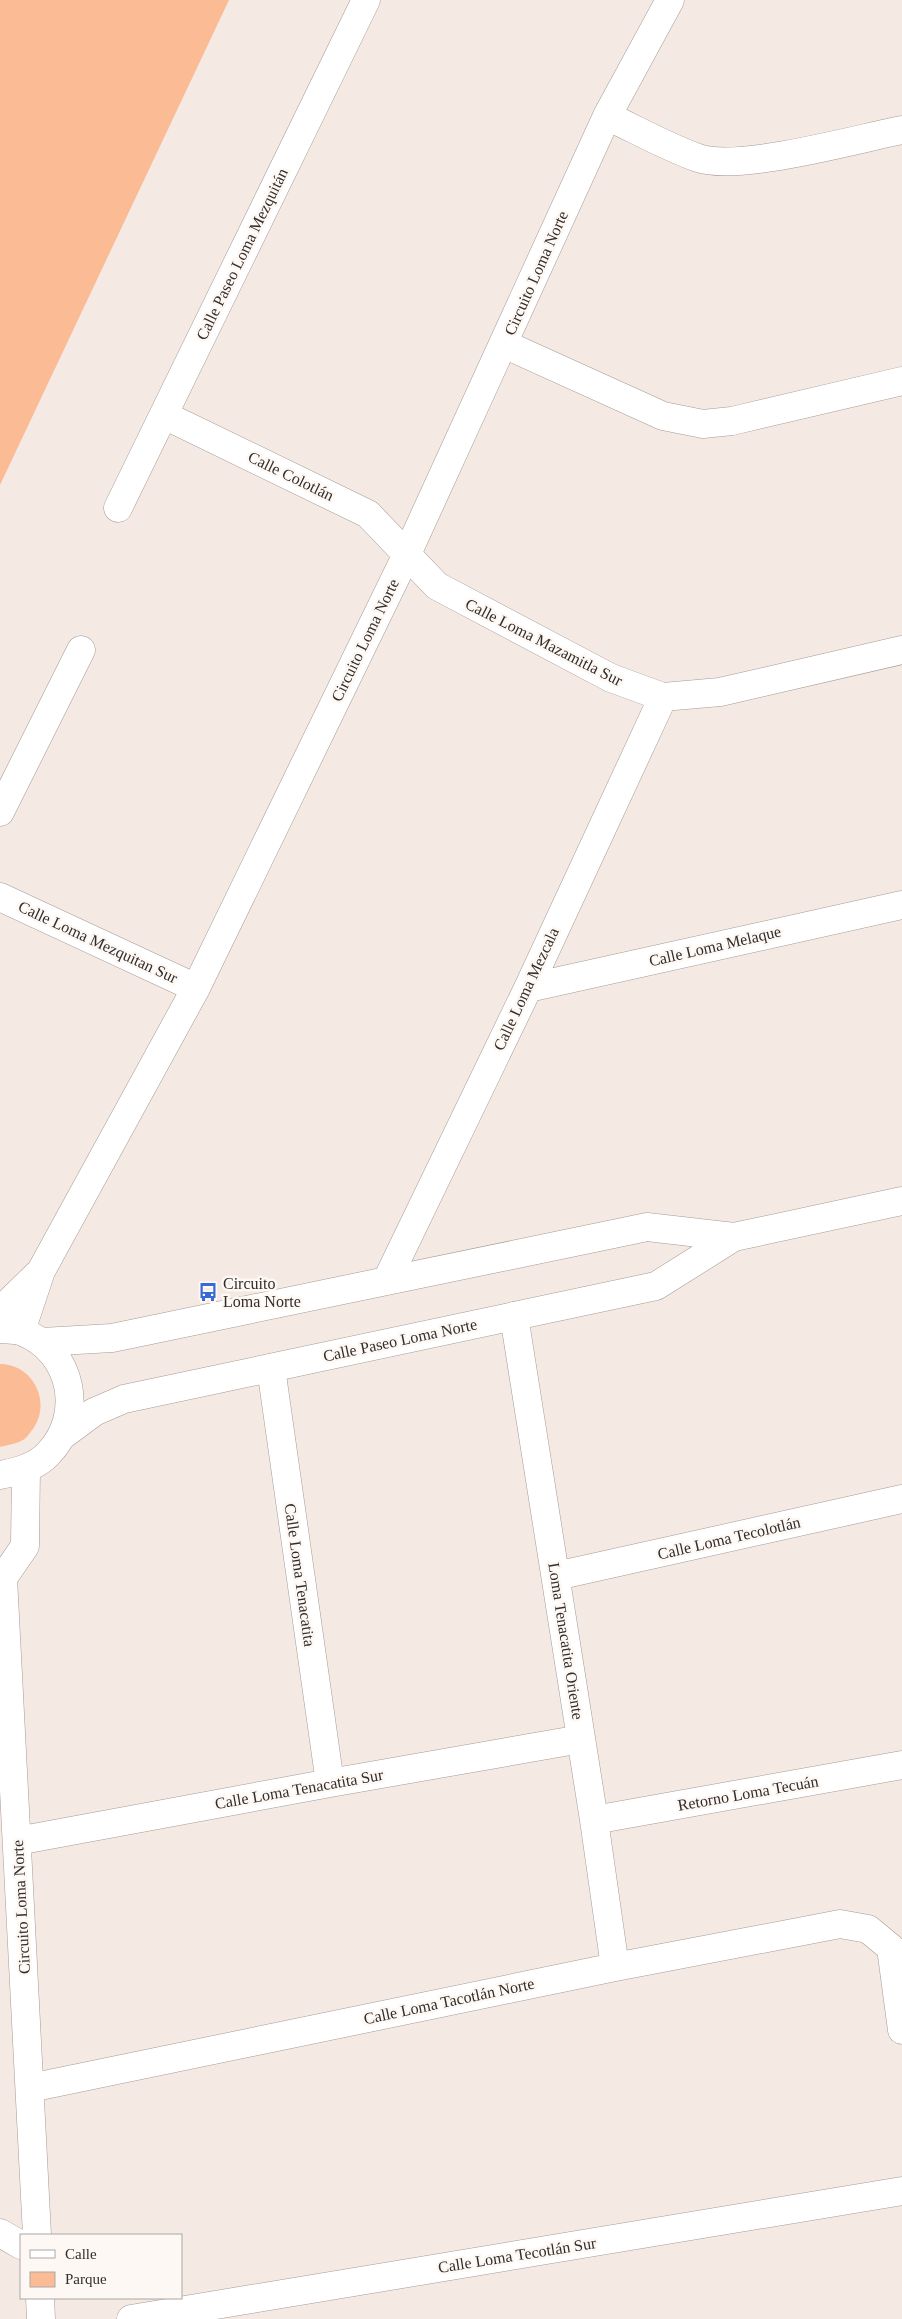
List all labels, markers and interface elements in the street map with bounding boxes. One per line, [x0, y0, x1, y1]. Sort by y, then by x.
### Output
street label: Calle Paseo Loma Mezquitán [193, 165, 292, 343]
street label: Circuito Loma Norte [501, 208, 571, 338]
street label: Calle Colotlán [246, 448, 336, 504]
street label: Circuito Loma Norte [328, 576, 402, 704]
street label: Calle Loma Mazamitla Sur [463, 595, 626, 689]
street label: Calle Loma Mezquitan Sur [15, 898, 181, 988]
street label: Calle Loma Melaque [647, 923, 783, 970]
street label: Calle Loma Mezcala [490, 925, 562, 1053]
place label: Circuito Loma Norte [223, 1275, 301, 1310]
bus stop icon: Circuito Loma Norte [197, 1281, 219, 1303]
street label: Calle Paseo Loma Norte [322, 1315, 478, 1365]
street label: Calle Loma Tenacatita [282, 1502, 318, 1648]
street label: Calle Loma Tecolotlán [656, 1513, 802, 1563]
street label: Loma Tenacatita Oriente [545, 1561, 587, 1721]
street label: Calle Loma Tenacatita Sur [214, 1766, 385, 1812]
street label: Retorno Loma Tecuán [676, 1772, 820, 1814]
street label: Circuito Loma Norte [9, 1840, 33, 1974]
street label: Calle Loma Tacotlán Norte [362, 1975, 536, 2027]
legend [20, 2234, 182, 2299]
street label: Calle Loma Tecotlán Sur [437, 2234, 598, 2276]
text: Calle [65, 2246, 97, 2262]
text: Parque [65, 2271, 107, 2287]

